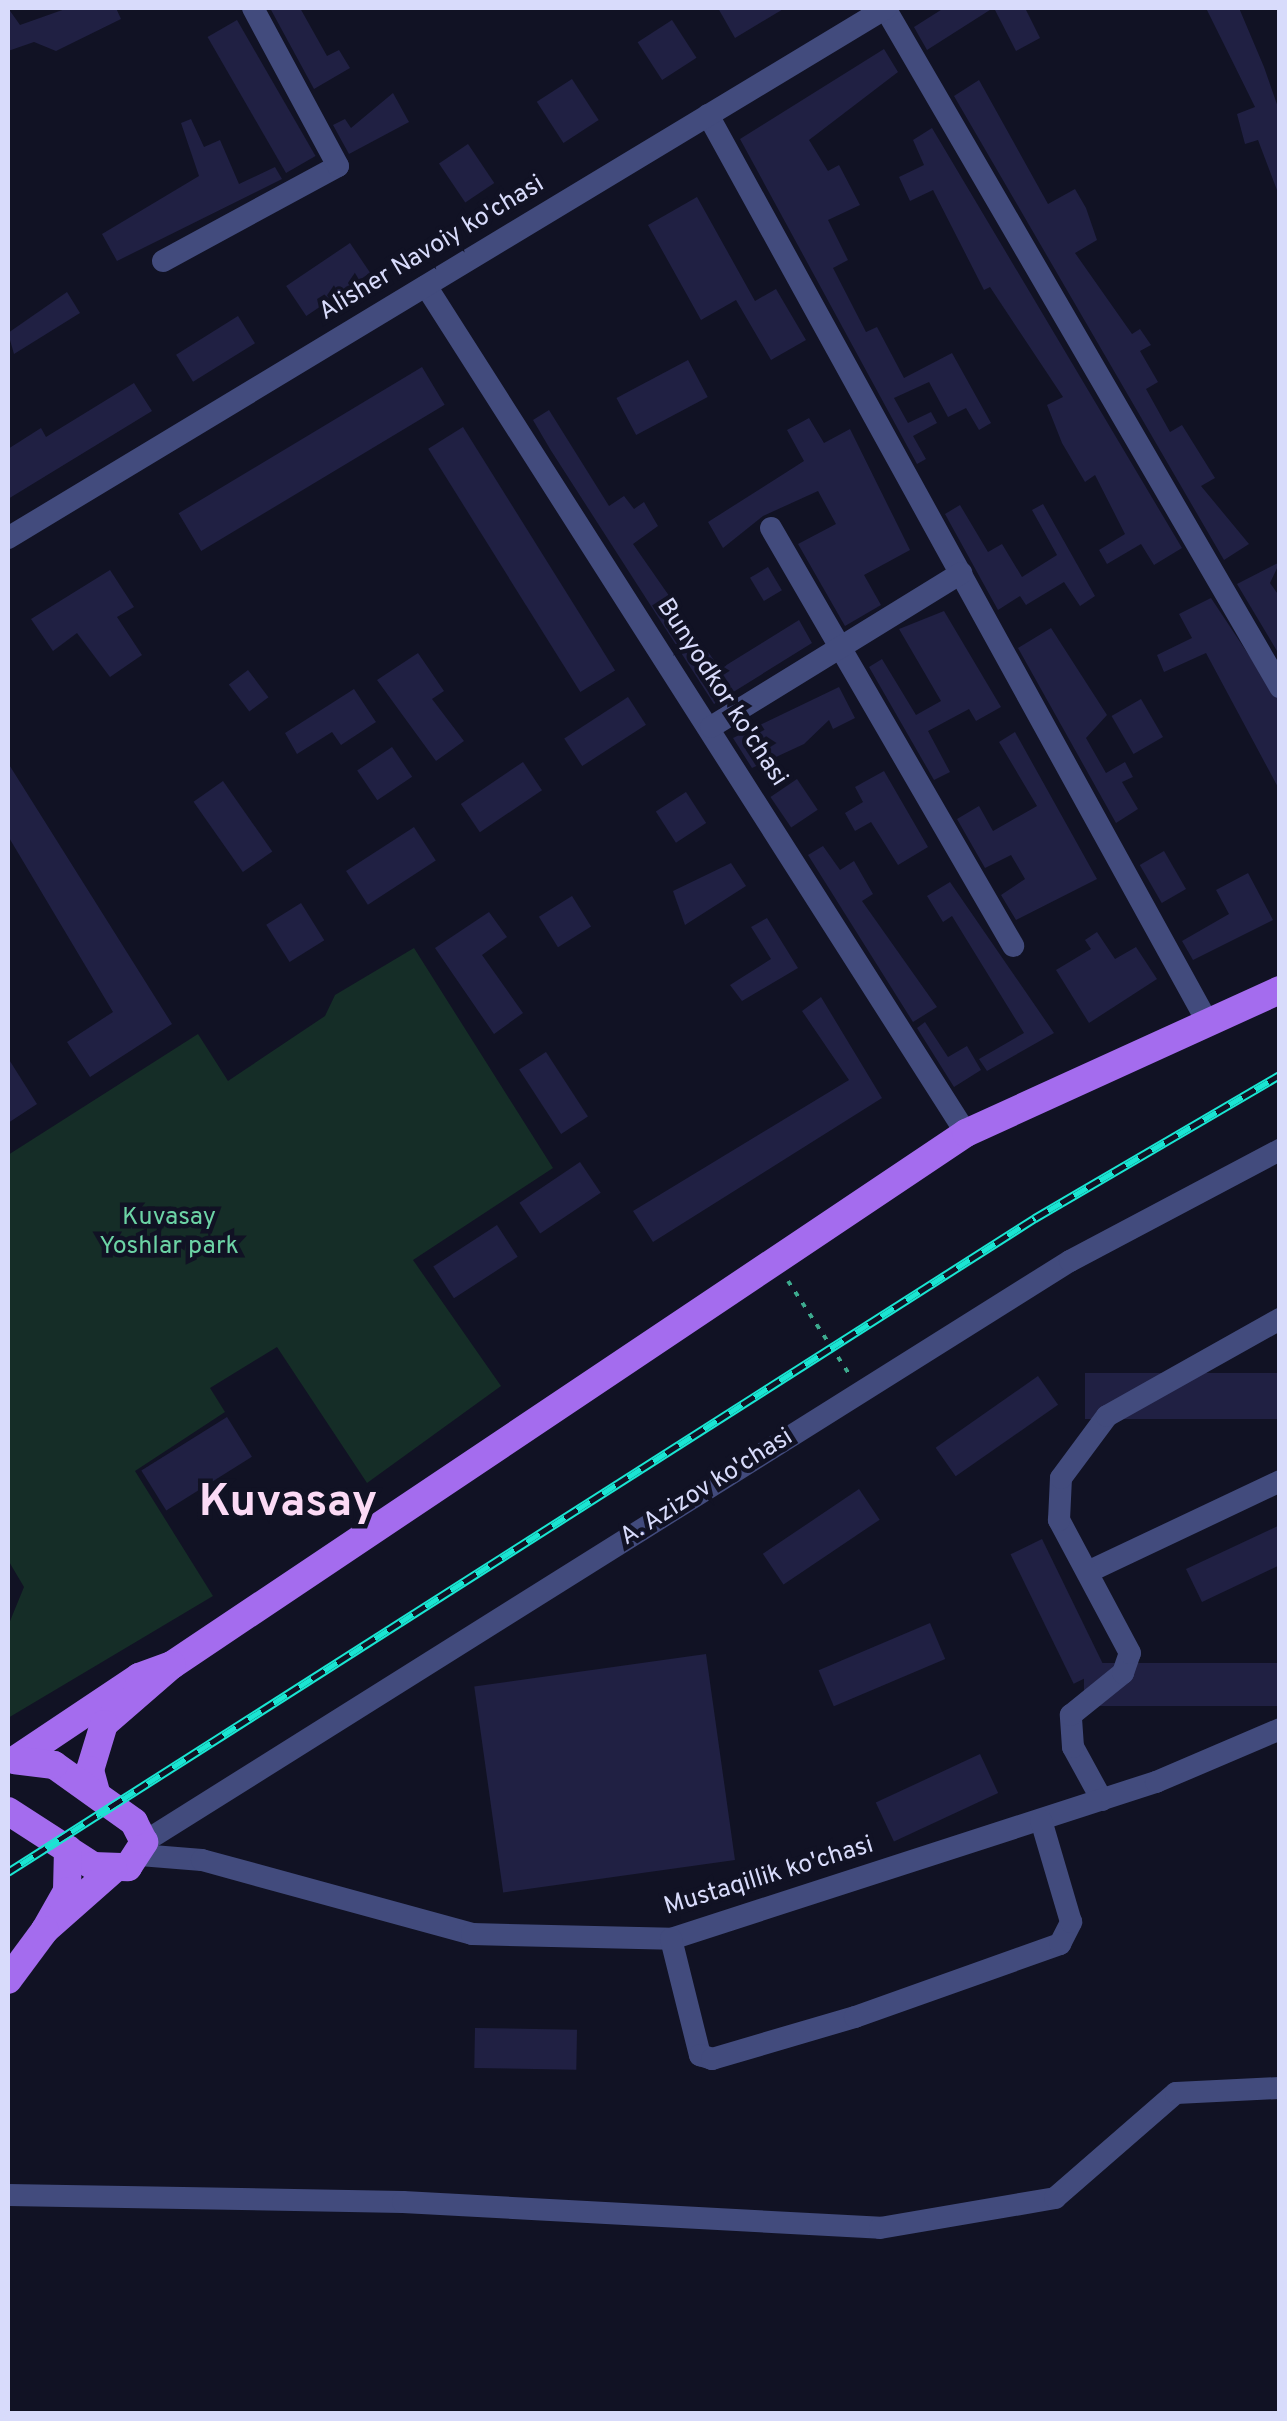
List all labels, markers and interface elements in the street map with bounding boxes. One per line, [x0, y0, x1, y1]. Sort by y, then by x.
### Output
street label: Alisher Navoiy ko'chasi [314, 170, 550, 328]
street label: Bunyodkor ko'chasi [649, 593, 793, 793]
park label: Kuvasay Yoshlar park [99, 1204, 239, 1263]
street label: A. Azizov ko'chasi [615, 1423, 799, 1553]
district label: Kuvasay [199, 1477, 377, 1531]
street label: Mustaqillik ko'chasi [661, 1831, 877, 1923]

